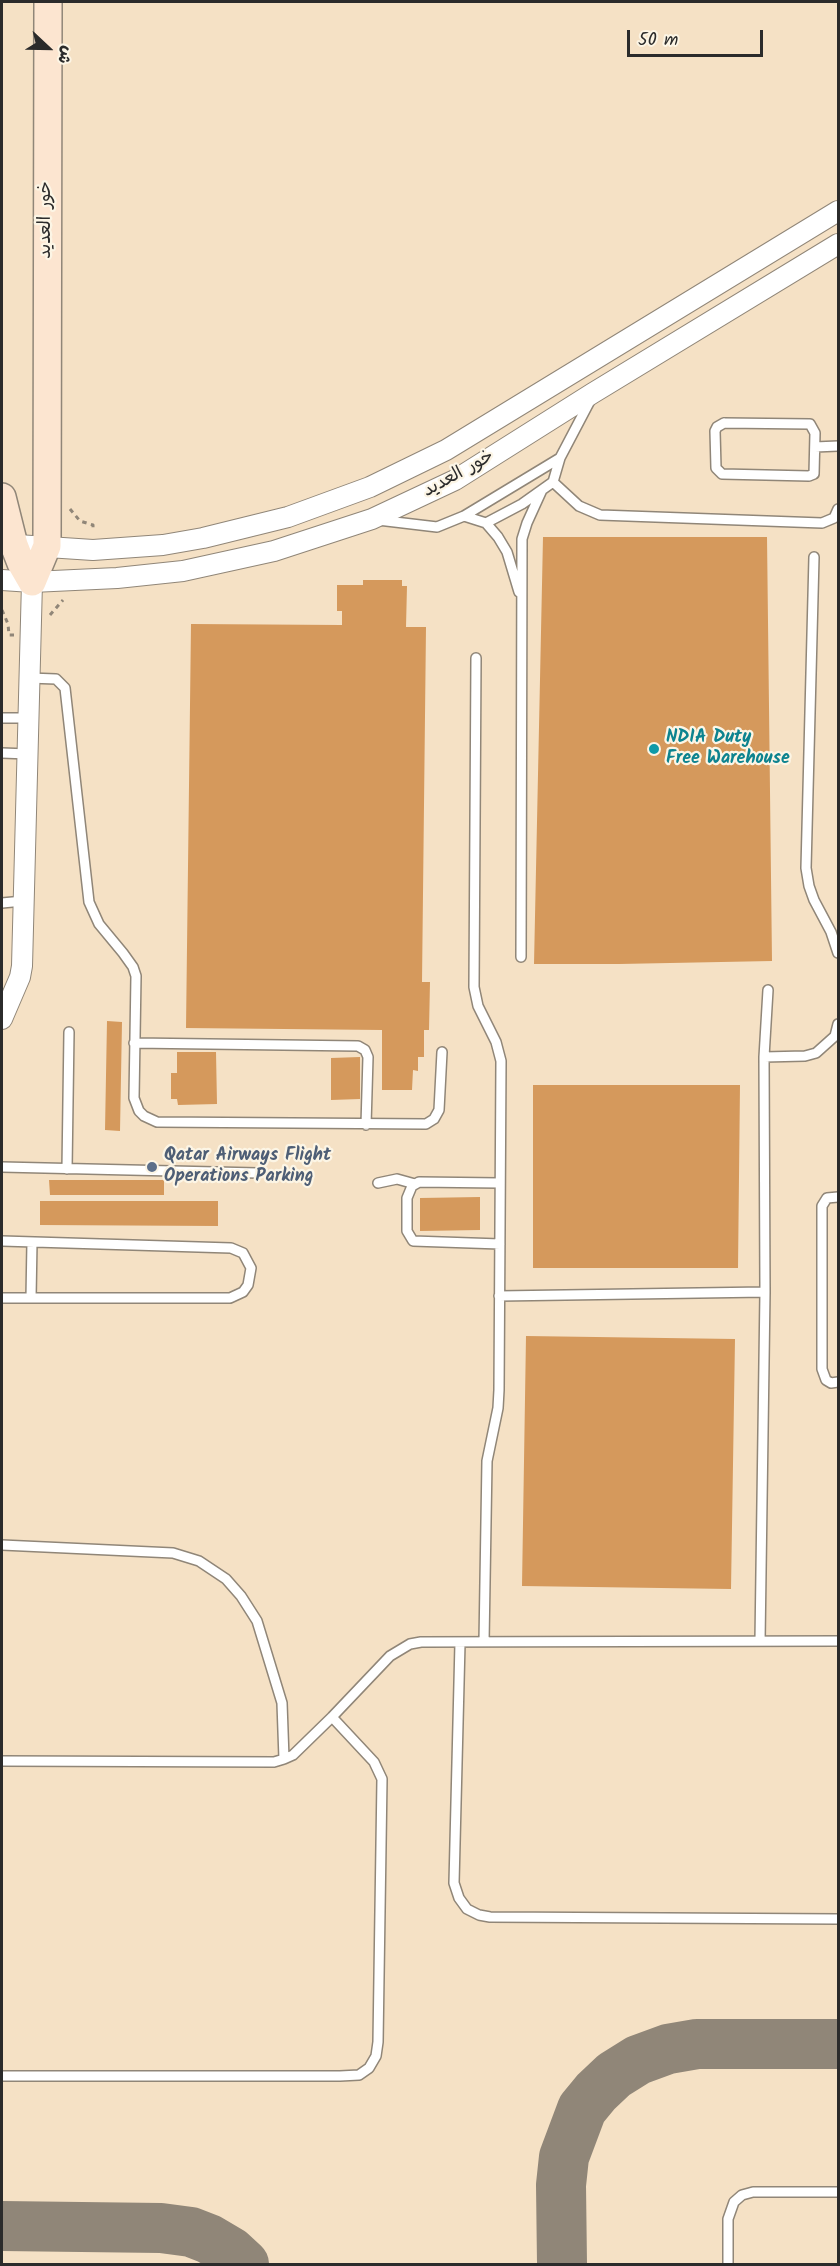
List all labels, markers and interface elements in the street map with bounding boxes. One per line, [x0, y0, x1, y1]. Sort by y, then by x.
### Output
north arrow [18, 18, 78, 78]
scale bar [630, 18, 766, 56]
text: 50 m [638, 26, 678, 55]
text: ش [50, 42, 80, 68]
street label: خور العديد [36, 181, 58, 259]
street label: خور العديد [420, 447, 498, 503]
place label: NDIA Duty Free Warehouse [666, 728, 790, 771]
marker: NDIA Duty Free Warehouse [647, 742, 661, 756]
place label: Qatar Airways Flight Operations Parking [164, 1146, 331, 1188]
marker: Qatar Airways Flight Operations Parking [145, 1160, 159, 1174]

